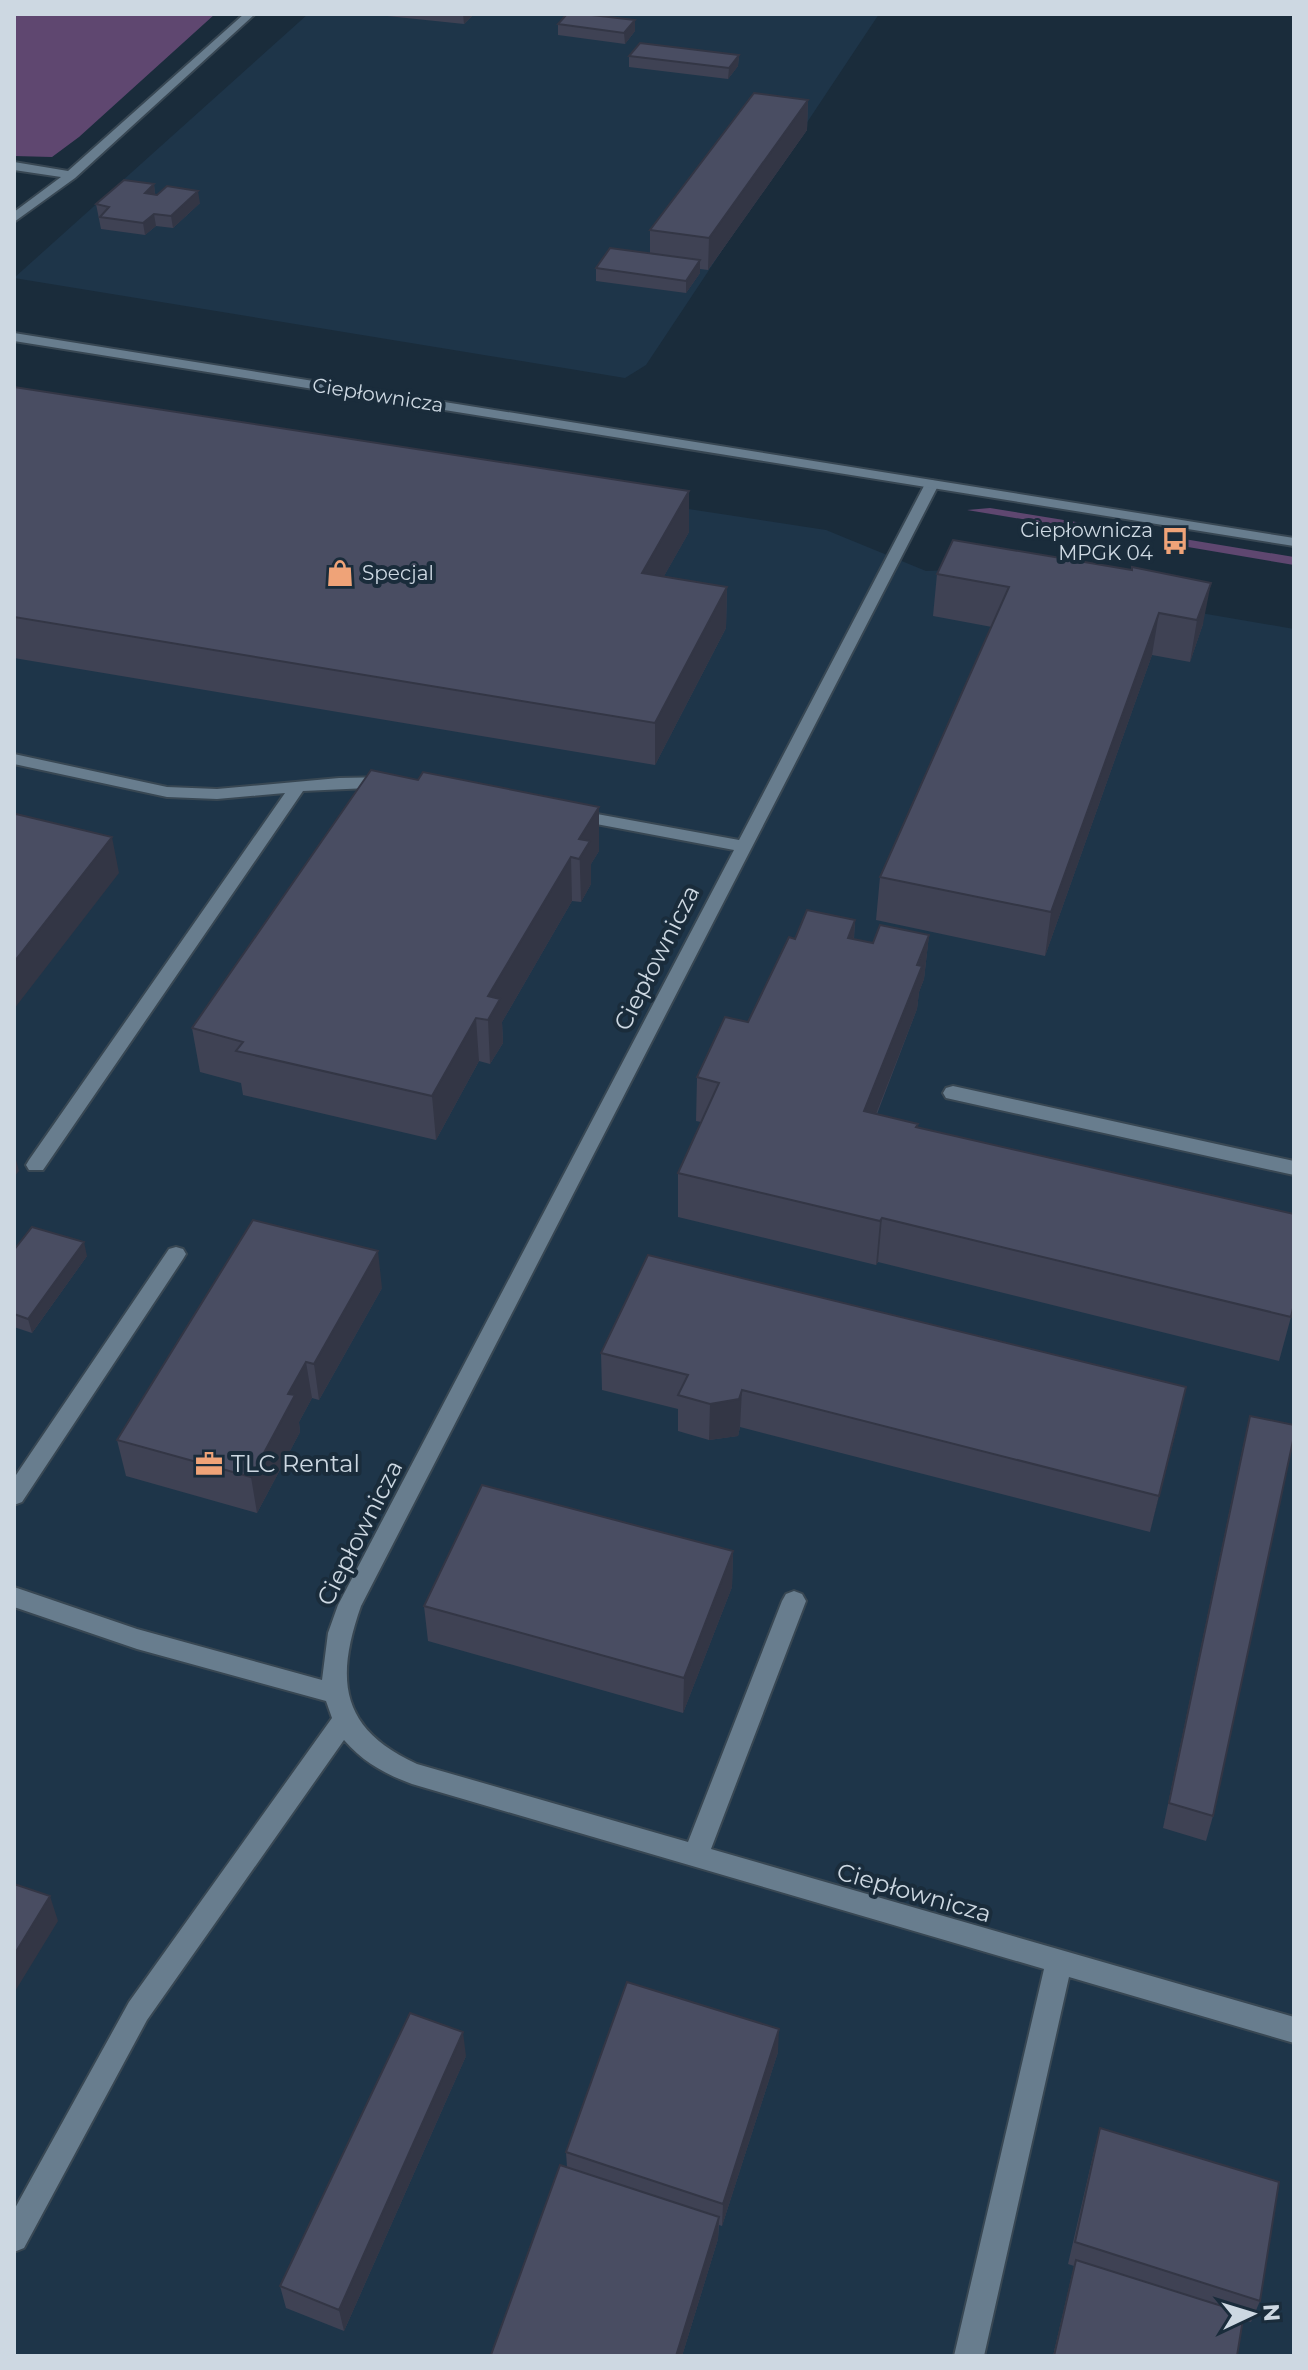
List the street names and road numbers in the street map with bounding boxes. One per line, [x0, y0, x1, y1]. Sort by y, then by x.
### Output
street label: Ciepłownicza [311, 373, 445, 417]
street label: Ciepłownicza [608, 880, 706, 1035]
street label: Ciepłownicza [311, 1455, 409, 1610]
street label: Ciepłownicza [834, 1857, 995, 1928]

